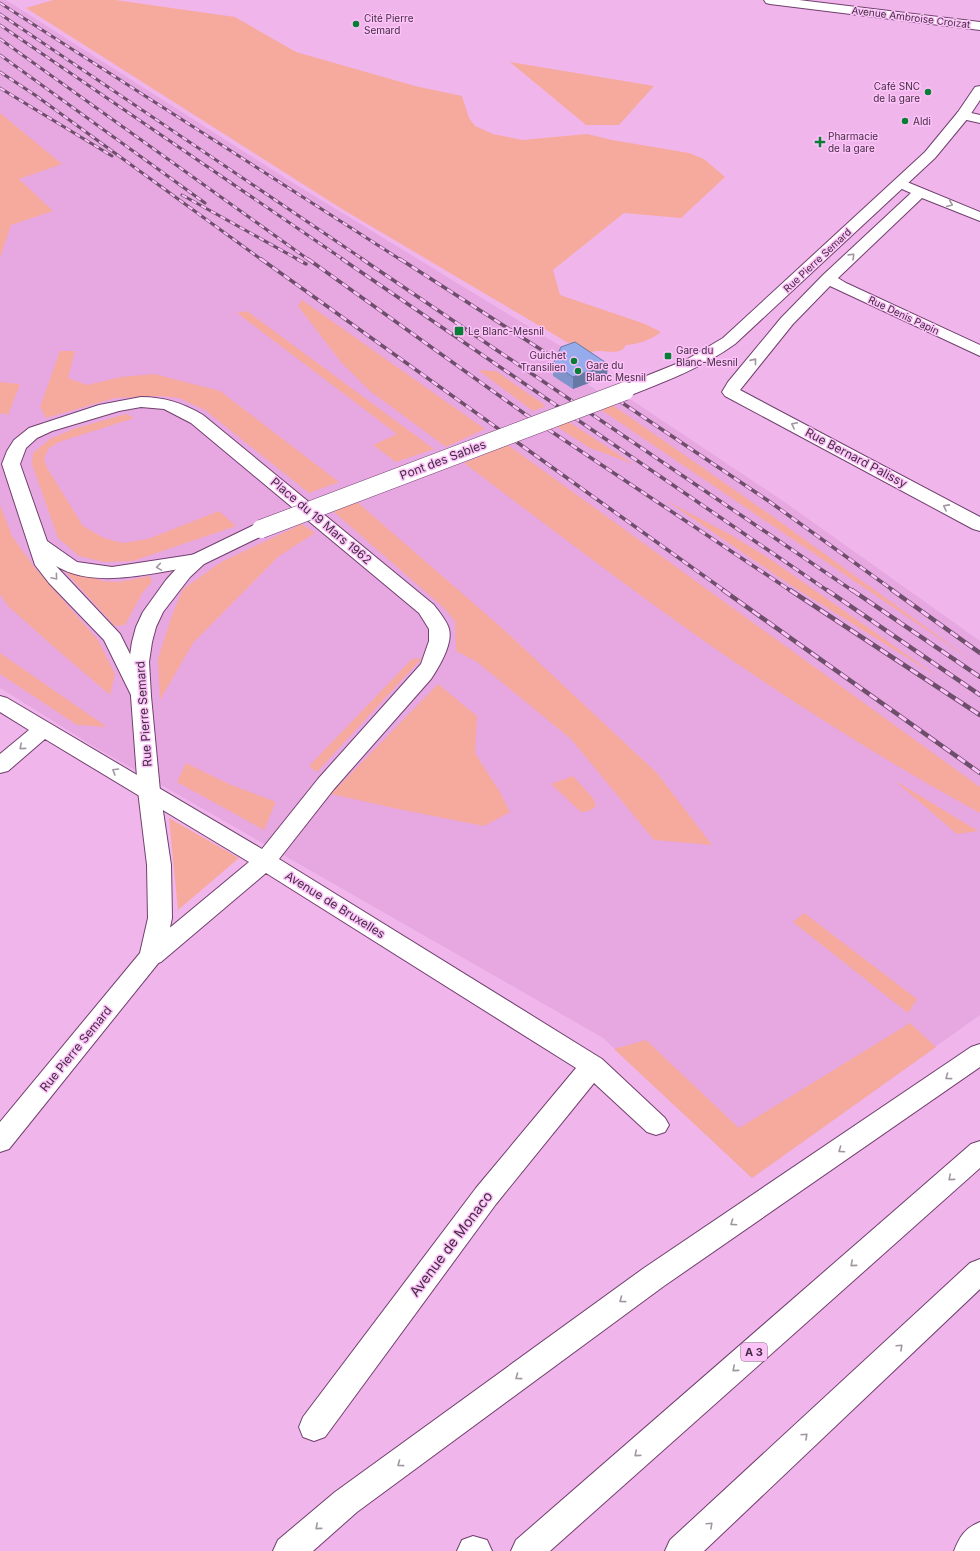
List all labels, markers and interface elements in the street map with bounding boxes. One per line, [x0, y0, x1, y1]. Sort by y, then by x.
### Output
street label: Avenue Ambroise Croizat [851, 4, 972, 30]
place label: Cité Pierre Semard [364, 12, 414, 36]
marker: Cité Pierre Semard [351, 19, 361, 29]
place label: Café SNC de la gare [873, 80, 920, 104]
marker: Café SNC de la gare [923, 87, 933, 97]
place label: Aldi [913, 115, 931, 127]
marker: Aldi [900, 116, 910, 126]
place label: Pharmacie de la gare [828, 130, 878, 154]
marker: Pharmacie de la gare [815, 137, 825, 147]
one-way arrow [945, 199, 953, 207]
street label: Rue Pierre Semard [781, 226, 853, 294]
one-way arrow [847, 253, 855, 261]
street label: Rue Denis Papin [867, 293, 941, 337]
marker: Le Blanc-Mesnil [453, 325, 465, 337]
place label: Le Blanc-Mesnil [468, 325, 544, 337]
place label: Gare du Blanc-Mesnil [676, 344, 738, 368]
place label: Guichet Transilien [521, 349, 567, 373]
marker: Gare du Blanc-Mesnil [663, 351, 673, 361]
marker: Guichet Transilien [569, 356, 579, 366]
place label: Gare du Blanc Mesnil [586, 359, 646, 383]
one-way arrow [750, 359, 757, 366]
marker: Gare du Blanc Mesnil [573, 366, 583, 376]
one-way arrow [791, 422, 799, 430]
street label: Rue Bernard Palissy [803, 424, 910, 491]
street label: Pont des Sables [398, 436, 488, 483]
street label: Place du 19 Mars 1962 [268, 474, 375, 567]
one-way arrow [943, 504, 950, 511]
one-way arrow [155, 562, 162, 571]
one-way arrow [50, 573, 57, 580]
street label: Rue Pierre Semard [132, 661, 155, 767]
one-way arrow [19, 743, 26, 750]
one-way arrow [112, 768, 119, 776]
street label: Avenue de Bruxelles [282, 868, 388, 941]
street label: Rue Pierre Semard [37, 1003, 115, 1095]
one-way arrow [946, 1072, 953, 1079]
one-way arrow [838, 1145, 845, 1153]
one-way arrow [948, 1173, 956, 1181]
street label: Avenue de Monaco [405, 1188, 496, 1300]
one-way arrow [731, 1218, 738, 1225]
one-way arrow [851, 1259, 858, 1266]
one-way arrow [620, 1295, 627, 1302]
road number: A 3 [741, 1343, 767, 1361]
one-way arrow [895, 1344, 903, 1352]
one-way arrow [732, 1364, 740, 1371]
one-way arrow [515, 1372, 522, 1379]
one-way arrow [801, 1434, 808, 1441]
one-way arrow [634, 1450, 642, 1457]
one-way arrow [397, 1459, 404, 1466]
one-way arrow [315, 1522, 322, 1529]
one-way arrow [705, 1522, 713, 1529]

